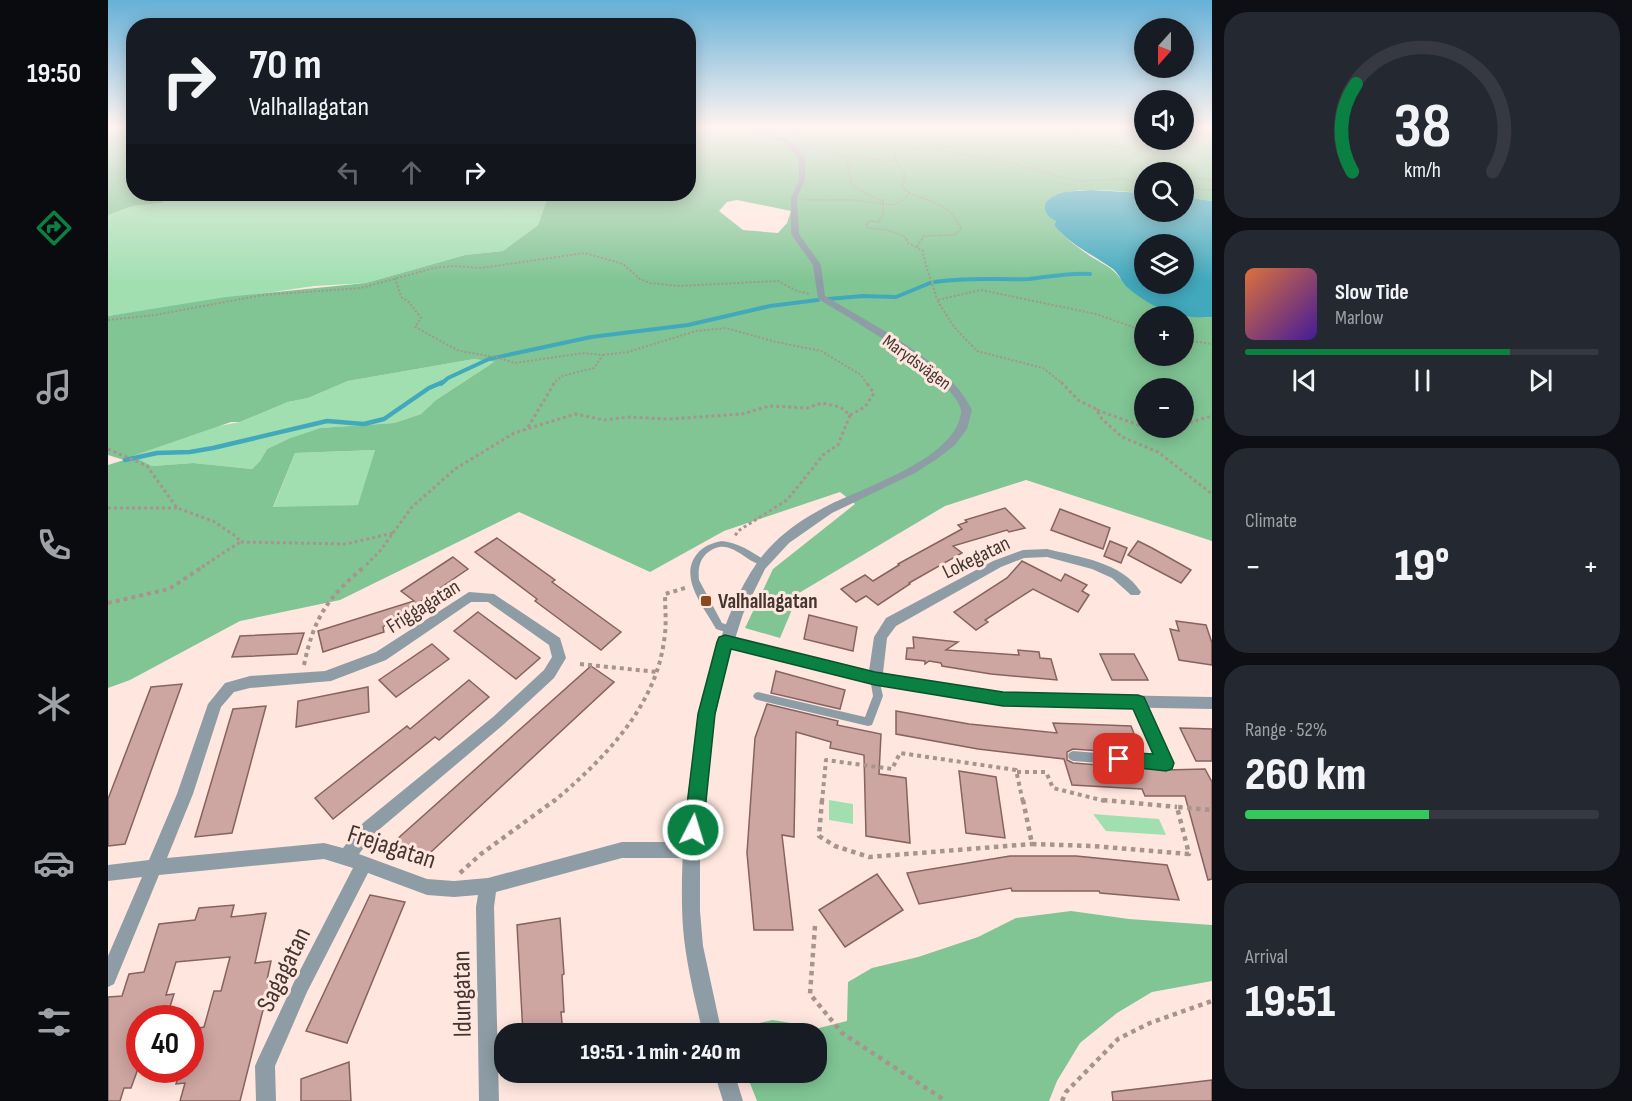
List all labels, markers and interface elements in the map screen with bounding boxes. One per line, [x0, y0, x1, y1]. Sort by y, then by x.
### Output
north arrow [1134, 18, 1194, 78]
map controls [1134, 18, 1194, 438]
text: 70 m [249, 40, 322, 91]
icon: right [150, 42, 228, 120]
text: 19:50 [27, 58, 81, 90]
button: sound [1134, 90, 1194, 150]
text: 38 [1393, 90, 1451, 165]
text: Valhallagatan [249, 91, 369, 123]
icon: left [332, 156, 365, 189]
icon: ahead [395, 156, 428, 189]
icon: right [458, 156, 491, 189]
text: km/h [1403, 158, 1441, 183]
button: search [1134, 162, 1194, 222]
icon: directions [33, 207, 75, 249]
button: layers [1134, 234, 1194, 294]
text: Slow Tide [1335, 279, 1409, 306]
button: + [1134, 306, 1194, 366]
text: Marlow [1335, 306, 1383, 330]
street label: Marydsvägen [878, 331, 955, 394]
icon: previous [1288, 364, 1321, 397]
icon: pause [1406, 364, 1439, 397]
icon: next [1524, 364, 1557, 397]
icon: music [33, 366, 75, 408]
button: − [1134, 378, 1194, 438]
text: Climate [1245, 509, 1297, 533]
icon: phone [33, 524, 75, 566]
street label: Lokegatan [938, 530, 1014, 584]
text: 19° [1395, 539, 1449, 594]
text: − [1245, 547, 1261, 587]
text: + [1583, 547, 1599, 587]
street label: Friggagatan [382, 574, 465, 639]
place label: Valhallagatan [718, 589, 818, 614]
marker: Valhallagatan [699, 594, 713, 608]
icon: climate [33, 683, 75, 725]
text: Range · 52% [1245, 718, 1327, 742]
pin [1093, 733, 1144, 784]
icon: arrive [1102, 742, 1135, 775]
text: 260 km [1245, 748, 1366, 803]
position arrow [661, 798, 725, 862]
street label: Frejagatan [343, 819, 440, 876]
icon: car [33, 842, 75, 884]
street label: Sagagatan [251, 922, 318, 1017]
text: Arrival [1245, 945, 1288, 969]
street label: Idungatan [446, 950, 479, 1038]
text: 19:51 [1245, 975, 1335, 1030]
icon: filters [33, 1001, 75, 1043]
speed limit sign: 40 [126, 1005, 204, 1083]
text: 19:51 · 1 min · 240 m [580, 1039, 741, 1066]

